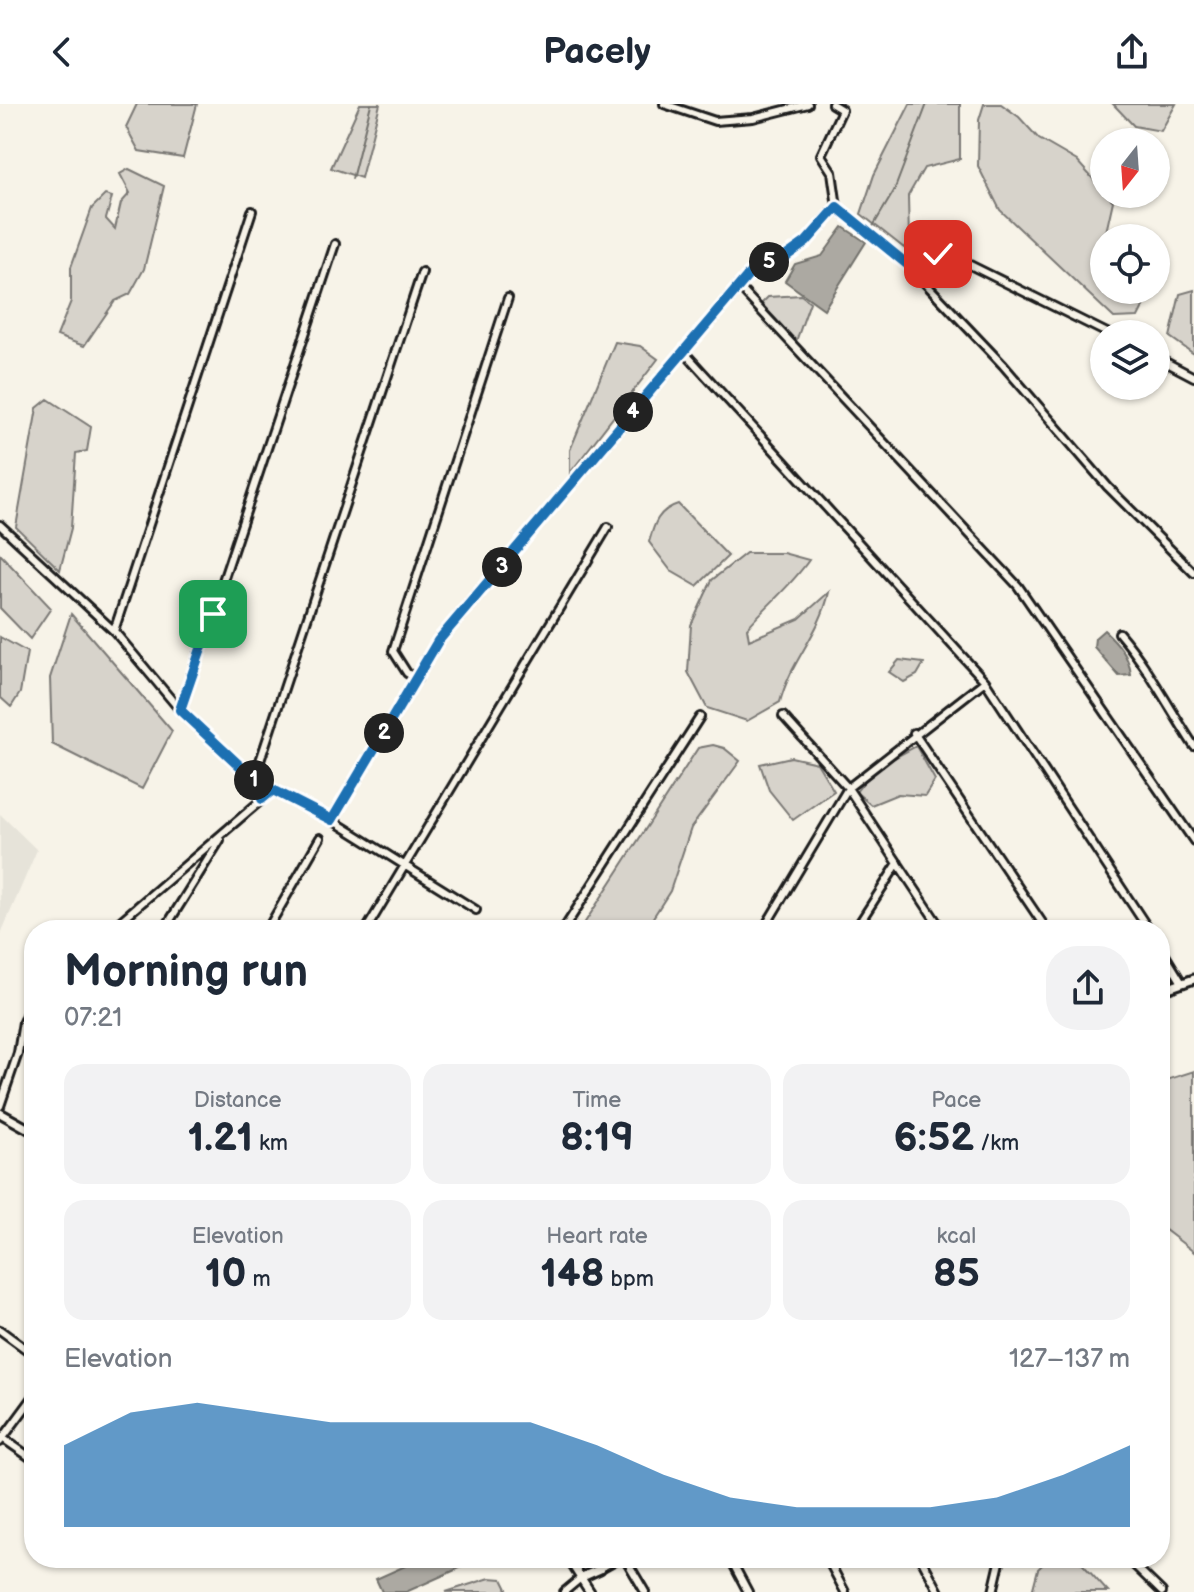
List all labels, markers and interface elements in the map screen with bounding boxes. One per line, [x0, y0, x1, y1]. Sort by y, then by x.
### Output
icon: back [40, 30, 84, 74]
icon: share [1110, 30, 1154, 74]
text: Pacely [543, 31, 651, 74]
north arrow [1090, 128, 1170, 208]
map controls [1090, 128, 1170, 400]
pin [904, 220, 972, 288]
button: locate [1090, 224, 1170, 304]
icon: check [916, 232, 960, 276]
pin: 5 [749, 242, 789, 282]
text: 5 [763, 248, 775, 275]
button: layers [1090, 320, 1170, 400]
pin: 4 [613, 392, 653, 432]
text: 4 [627, 398, 639, 425]
pin: 3 [482, 547, 522, 587]
text: 3 [496, 553, 508, 580]
pin [179, 580, 247, 648]
icon: arrive [191, 592, 235, 636]
pin: 2 [364, 713, 404, 753]
text: 2 [377, 719, 391, 746]
pin: 1 [234, 760, 274, 800]
text: 1 [249, 766, 259, 793]
text: Morning run [64, 946, 308, 999]
button: share [1046, 946, 1130, 1030]
text: 07:21 [64, 1003, 122, 1034]
text: Distance [194, 1087, 282, 1114]
text: Time [573, 1087, 621, 1114]
text: Pace [931, 1087, 981, 1114]
text: 1.21 [187, 1114, 253, 1162]
text: 8:19 [560, 1114, 634, 1162]
text: 6:52 [893, 1114, 974, 1162]
text: km [253, 1130, 288, 1157]
text: /km [974, 1130, 1019, 1157]
text: Elevation [192, 1223, 284, 1250]
text: Heart rate [546, 1223, 648, 1250]
text: kcal [937, 1223, 976, 1250]
text: 10 [205, 1250, 246, 1298]
text: 148 [540, 1250, 605, 1298]
text: 85 [933, 1250, 980, 1298]
text: m [246, 1266, 271, 1293]
text: bpm [605, 1266, 654, 1293]
text: Elevation [64, 1344, 172, 1375]
text: 127–137 m [1009, 1344, 1130, 1375]

